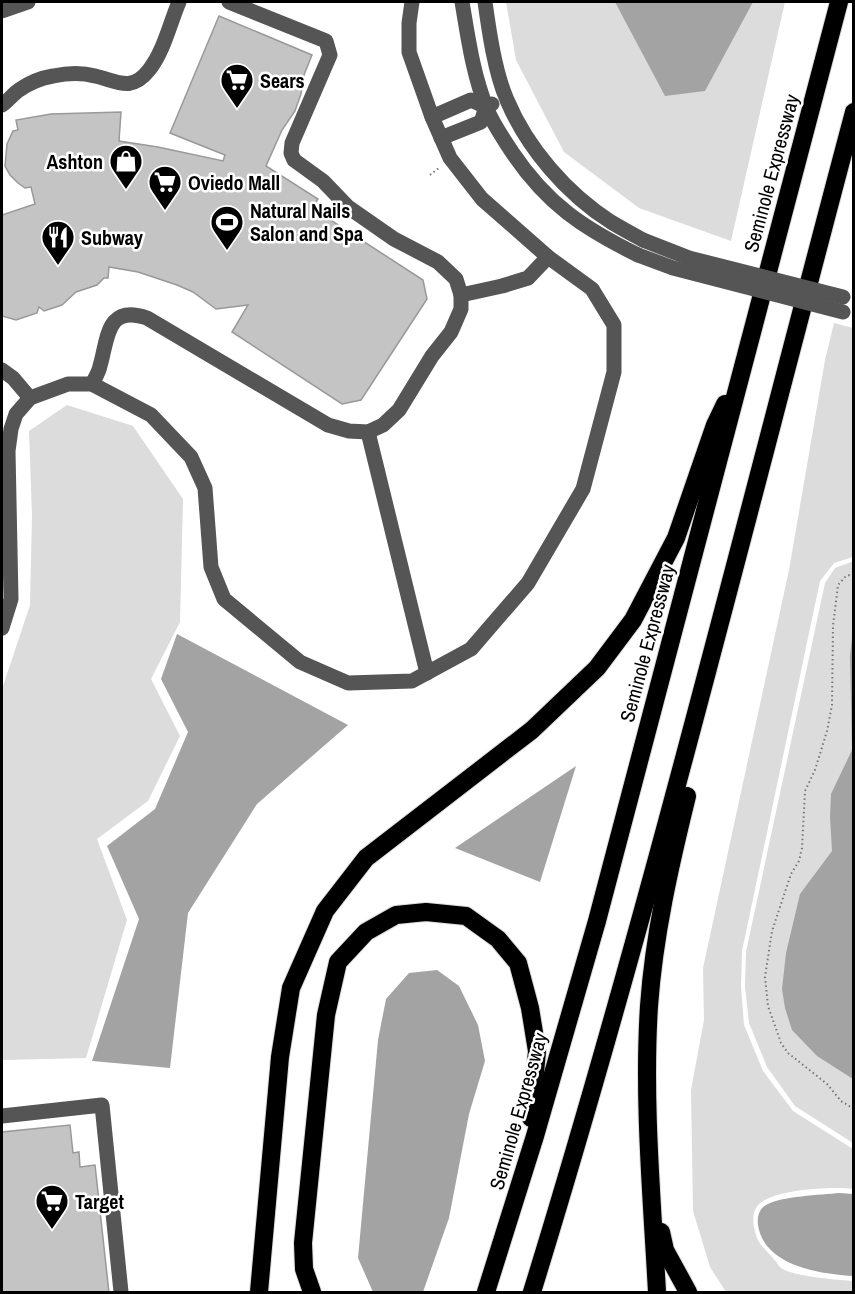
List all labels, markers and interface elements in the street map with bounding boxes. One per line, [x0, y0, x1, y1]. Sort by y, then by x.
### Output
supermarket icon: Sears [219, 62, 255, 109]
place label: Sears [260, 67, 305, 94]
street label: Seminole Expressway [737, 90, 805, 255]
shop icon: Ashton [108, 143, 144, 190]
place label: Ashton [47, 148, 103, 175]
supermarket icon: Oviedo Mall [147, 164, 183, 211]
place label: Oviedo Mall [188, 169, 280, 196]
place label: Natural Nails Salon and Spa [250, 197, 363, 247]
sports icon: Natural Nails Salon and Spa [209, 204, 245, 251]
restaurant icon: Subway [40, 219, 76, 266]
place label: Subway [81, 224, 144, 251]
street label: Seminole Expressway [613, 560, 681, 725]
street label: Seminole Expressway [483, 1029, 554, 1193]
supermarket icon: Target [34, 1183, 70, 1230]
place label: Target [75, 1188, 124, 1215]

